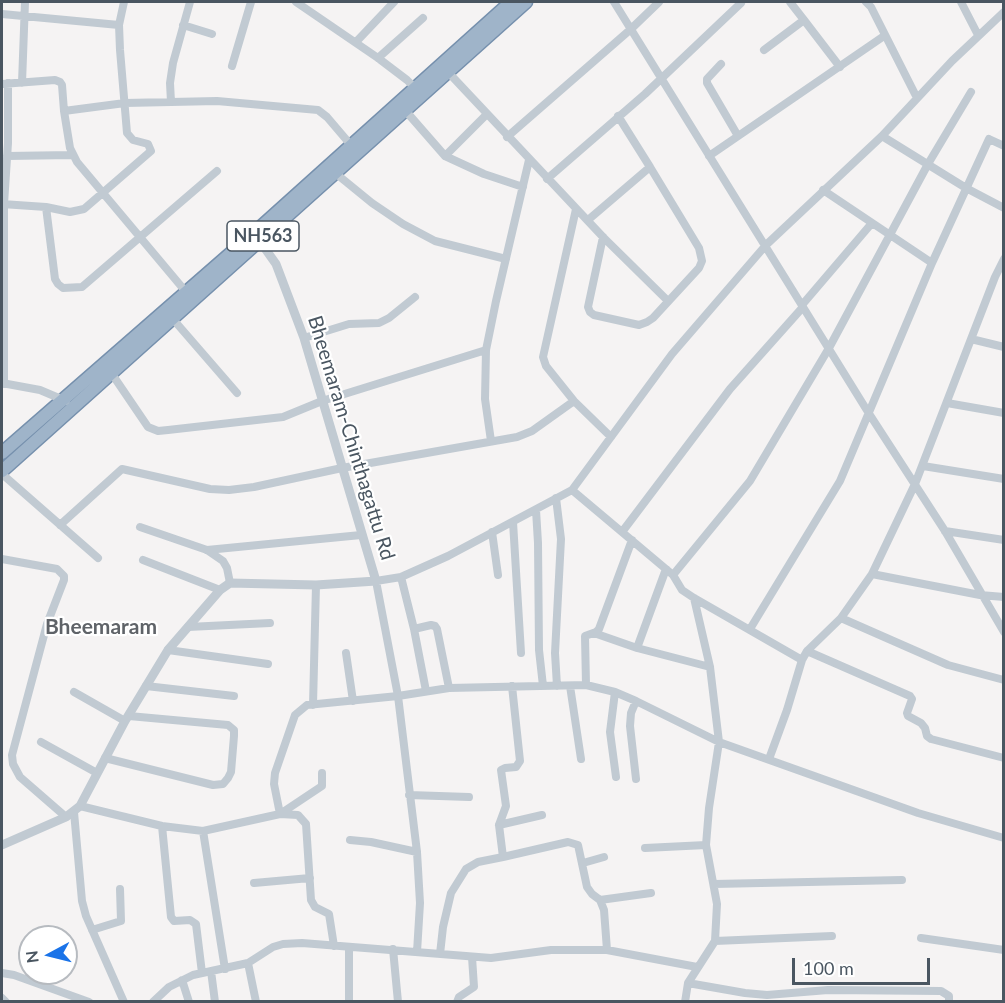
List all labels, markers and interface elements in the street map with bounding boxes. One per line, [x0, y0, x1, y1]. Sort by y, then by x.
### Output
road number: NH563 [227, 221, 299, 251]
street label: Bheemaram-Chinthagattu Rd [302, 313, 400, 563]
district label: Bheemaram [45, 614, 157, 640]
north arrow [18, 925, 78, 985]
scale bar [795, 946, 933, 984]
text: N [21, 950, 42, 964]
text: 100 m [803, 957, 854, 979]

